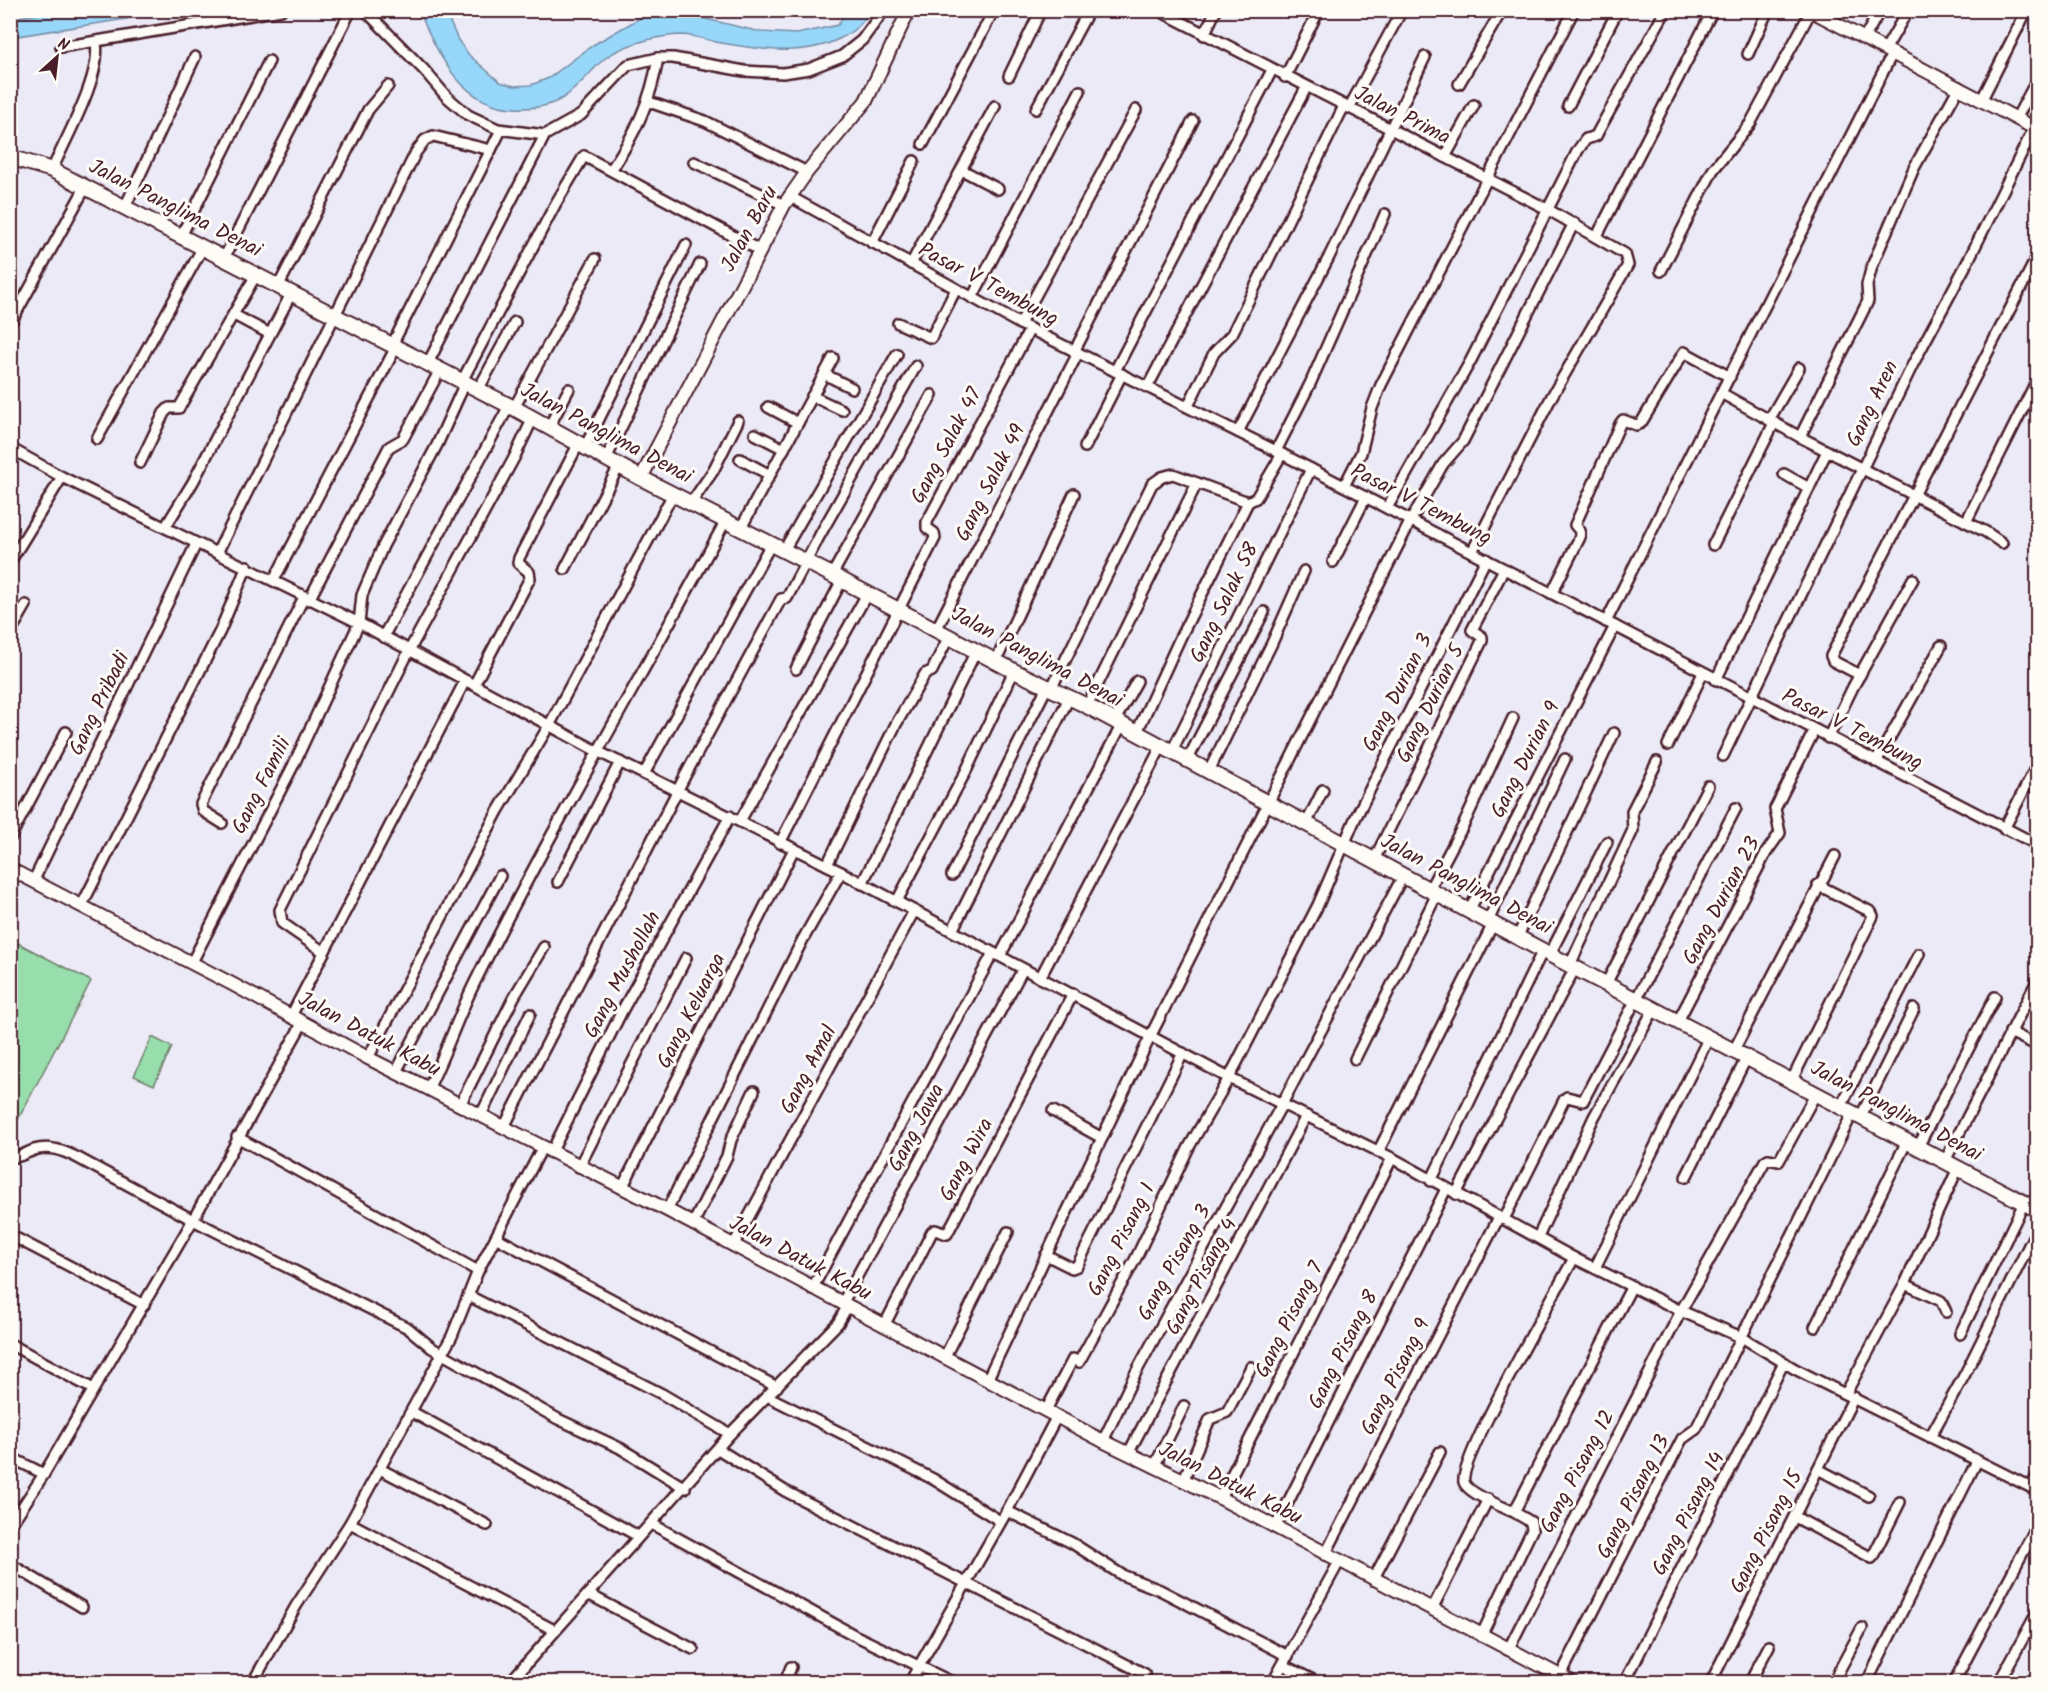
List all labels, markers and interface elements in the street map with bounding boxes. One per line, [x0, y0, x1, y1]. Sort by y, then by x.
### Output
north arrow [27, 27, 87, 87]
text: N [53, 32, 73, 58]
street label: Jalan Prima [1348, 78, 1456, 154]
street label: Jalan Panglima Denai [82, 151, 268, 267]
street label: Jalan Baru [713, 180, 787, 278]
street label: Pasar V Tembung [912, 234, 1064, 336]
street label: Gang Aren [1838, 355, 1908, 453]
street label: Jalan Panglima Denai [514, 375, 699, 494]
street label: Gang Salak 47 [902, 381, 992, 510]
street label: Gang Salak 49 [947, 418, 1035, 548]
street label: Pasar V Tembung [1345, 455, 1497, 555]
street label: Gang Salak 58 [1182, 537, 1269, 669]
street label: Jalan Panglima Denai [945, 599, 1130, 718]
street label: Gang Durian 3 [1354, 628, 1442, 758]
street label: Gang Durian 5 [1388, 637, 1475, 769]
street label: Gang Pribadi [61, 646, 140, 762]
street label: Pasar V Tembung [1776, 680, 1928, 780]
street label: Gang Durian 9 [1482, 696, 1570, 824]
street label: Gang Famili [223, 731, 301, 840]
street label: Jalan Panglima Denai [1374, 826, 1559, 945]
street label: Gang Durian 23 [1674, 831, 1770, 971]
street label: Gang Mushollah [576, 905, 670, 1045]
street label: Gang Keluarga [649, 947, 735, 1075]
street label: Jalan Datuk Kabu [292, 983, 446, 1087]
street label: Gang Amal [772, 1020, 846, 1120]
street label: Jalan Panglima Denai [1804, 1053, 1989, 1172]
street label: Gang Jawa [880, 1078, 954, 1178]
street label: Gang Wira [931, 1112, 1003, 1208]
street label: Gang Pisang 1 [1079, 1177, 1165, 1303]
street label: Gang Pisang 3 [1129, 1199, 1221, 1327]
street label: Jalan Datuk Kabu [723, 1207, 877, 1311]
street label: Gang Pisang 4 [1157, 1212, 1247, 1342]
street label: Gang Pisang 7 [1247, 1255, 1334, 1384]
street label: Gang Pisang 8 [1300, 1284, 1388, 1415]
street label: Gang Pisang 9 [1352, 1313, 1440, 1441]
street label: Gang Pisang 12 [1532, 1404, 1624, 1540]
street label: Gang Pisang 13 [1589, 1429, 1679, 1565]
street label: Jalan Datuk Kabu [1152, 1434, 1308, 1534]
street label: Gang Pisang 14 [1644, 1446, 1734, 1582]
street label: Gang Pisang 15 [1722, 1463, 1813, 1600]

